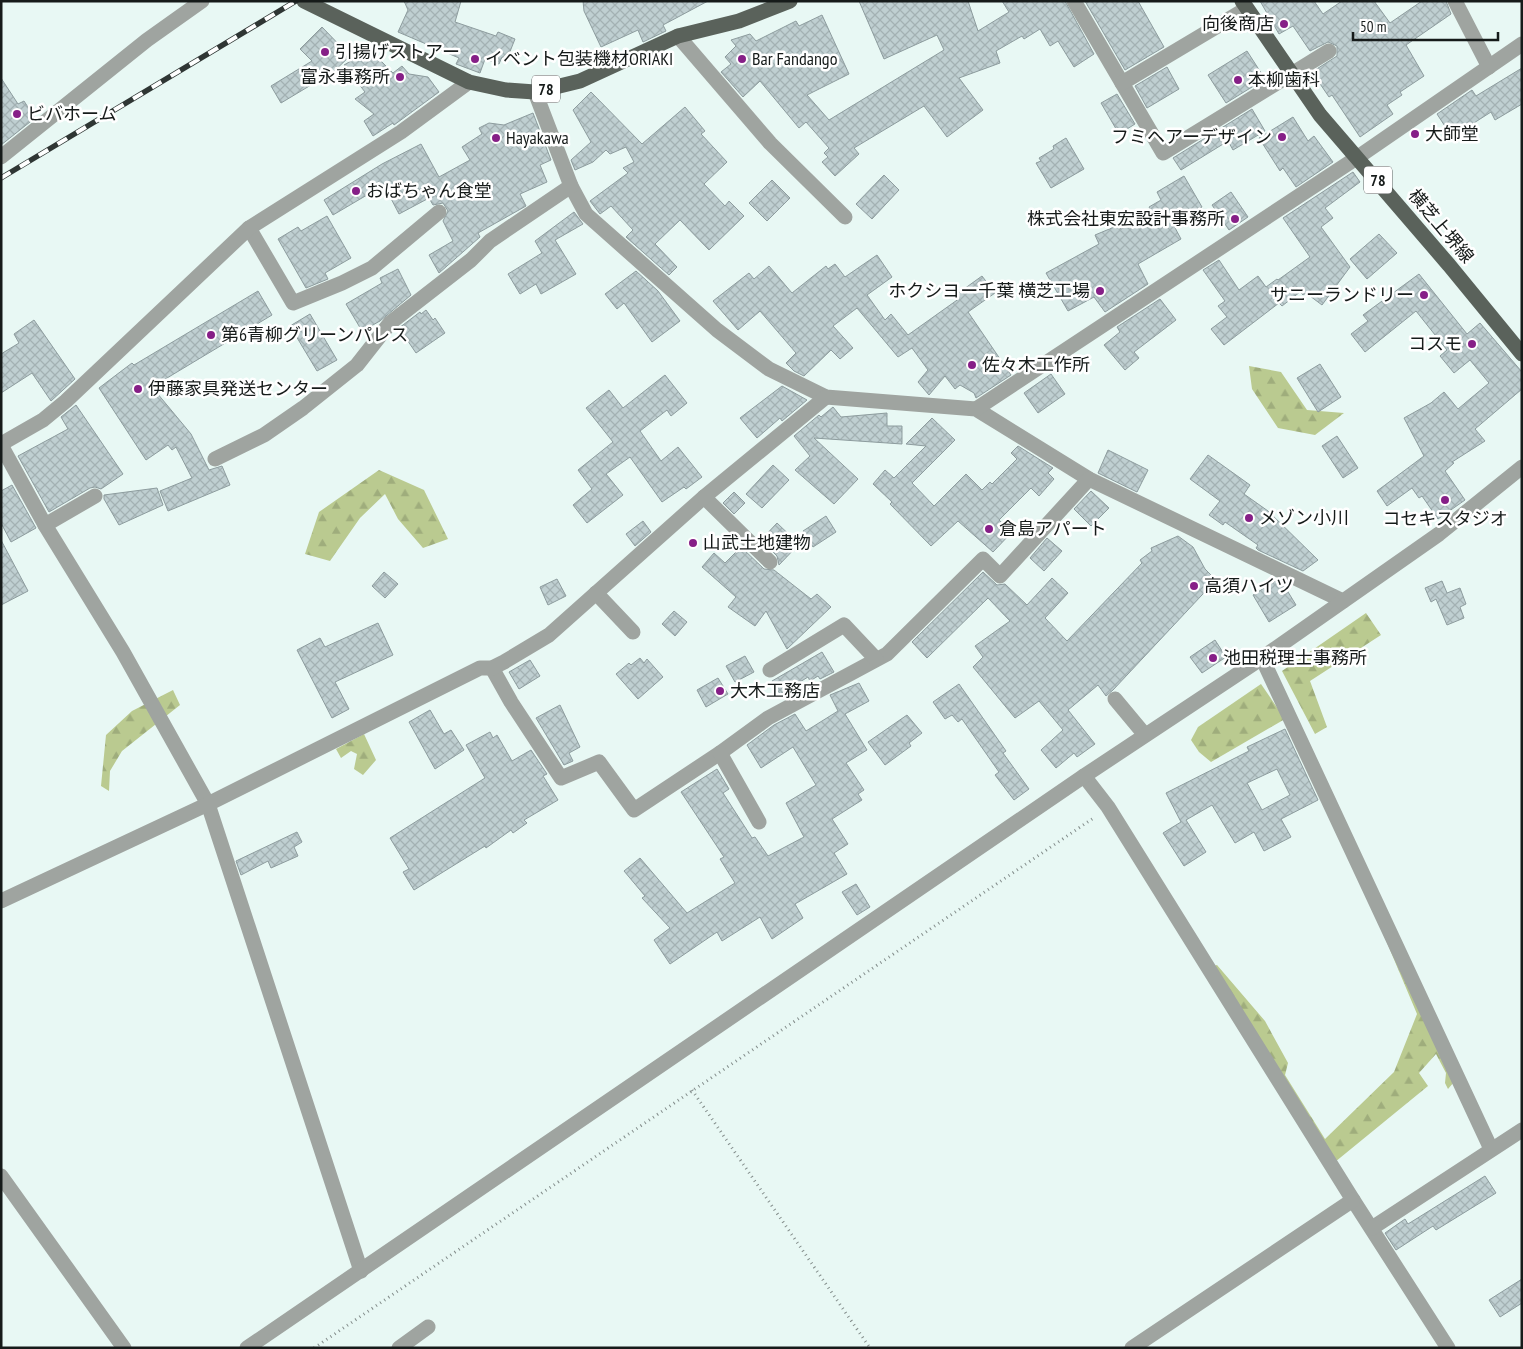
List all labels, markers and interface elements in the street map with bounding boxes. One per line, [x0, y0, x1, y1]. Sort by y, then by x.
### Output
scale bar [1353, 10, 1498, 42]
place label: 向後商店 [1202, 12, 1274, 35]
text: 50 m [1360, 17, 1386, 36]
marker: 向後商店 [1278, 18, 1290, 30]
place label: 引揚げストアー [335, 40, 460, 63]
marker: 引揚げストアー [319, 46, 331, 58]
place label: イベント包装機材ORIAKI [485, 47, 673, 70]
place label: Bar Fandango [752, 47, 838, 70]
marker: イベント包装機材ORIAKI [469, 53, 481, 65]
marker: Bar Fandango [736, 53, 748, 65]
place label: 富永事務所 [300, 65, 390, 88]
place label: 本柳歯科 [1248, 68, 1320, 91]
marker: 富永事務所 [394, 71, 406, 83]
marker: 本柳歯科 [1232, 74, 1244, 86]
road number: 78 [532, 76, 560, 102]
place label: ビバホーム [27, 102, 116, 125]
marker: ビバホーム [11, 108, 23, 120]
place label: 大師堂 [1425, 122, 1479, 145]
place label: フミヘアーデザイン [1111, 125, 1272, 148]
place label: Hayakawa [506, 126, 569, 149]
marker: 大師堂 [1409, 128, 1421, 140]
marker: フミヘアーデザイン [1276, 131, 1288, 143]
marker: Hayakawa [490, 132, 502, 144]
road number: 78 [1364, 166, 1392, 194]
place label: おばちゃん食堂 [366, 179, 492, 202]
street label: 横芝上堺線 [1404, 184, 1479, 268]
marker: おばちゃん食堂 [350, 185, 362, 197]
place label: 株式会社東宏設計事務所 [1027, 207, 1225, 230]
marker: 株式会社東宏設計事務所 [1229, 213, 1241, 225]
place label: ホクシヨー千葉 横芝工場 [888, 279, 1090, 302]
place label: サニーランドリー [1270, 283, 1414, 306]
marker: ホクシヨー千葉 横芝工場 [1094, 285, 1106, 297]
marker: サニーランドリー [1418, 289, 1430, 301]
place label: 第6青柳グリーンパレス [221, 323, 408, 346]
marker: 第6青柳グリーンパレス [205, 329, 217, 341]
place label: コスモ [1408, 332, 1462, 355]
marker: コスモ [1466, 338, 1478, 350]
place label: 佐々木工作所 [982, 353, 1090, 376]
marker: 佐々木工作所 [966, 359, 978, 371]
place label: 伊藤家具発送センター [148, 377, 328, 400]
marker: 伊藤家具発送センター [132, 383, 144, 395]
marker: コセキスタジオ [1439, 494, 1451, 506]
place label: メゾン小川 [1259, 506, 1349, 529]
place label: コセキスタジオ [1382, 507, 1508, 530]
marker: メゾン小川 [1243, 512, 1255, 524]
place label: 倉島アパート [999, 517, 1107, 540]
marker: 倉島アパート [983, 523, 995, 535]
place label: 山武土地建物 [703, 531, 811, 554]
marker: 山武土地建物 [687, 537, 699, 549]
place label: 高須ハイツ [1204, 574, 1294, 597]
marker: 高須ハイツ [1188, 580, 1200, 592]
place label: 池田税理士事務所 [1223, 646, 1367, 669]
marker: 池田税理士事務所 [1207, 652, 1219, 664]
place label: 大木工務店 [730, 679, 820, 702]
marker: 大木工務店 [714, 685, 726, 697]

